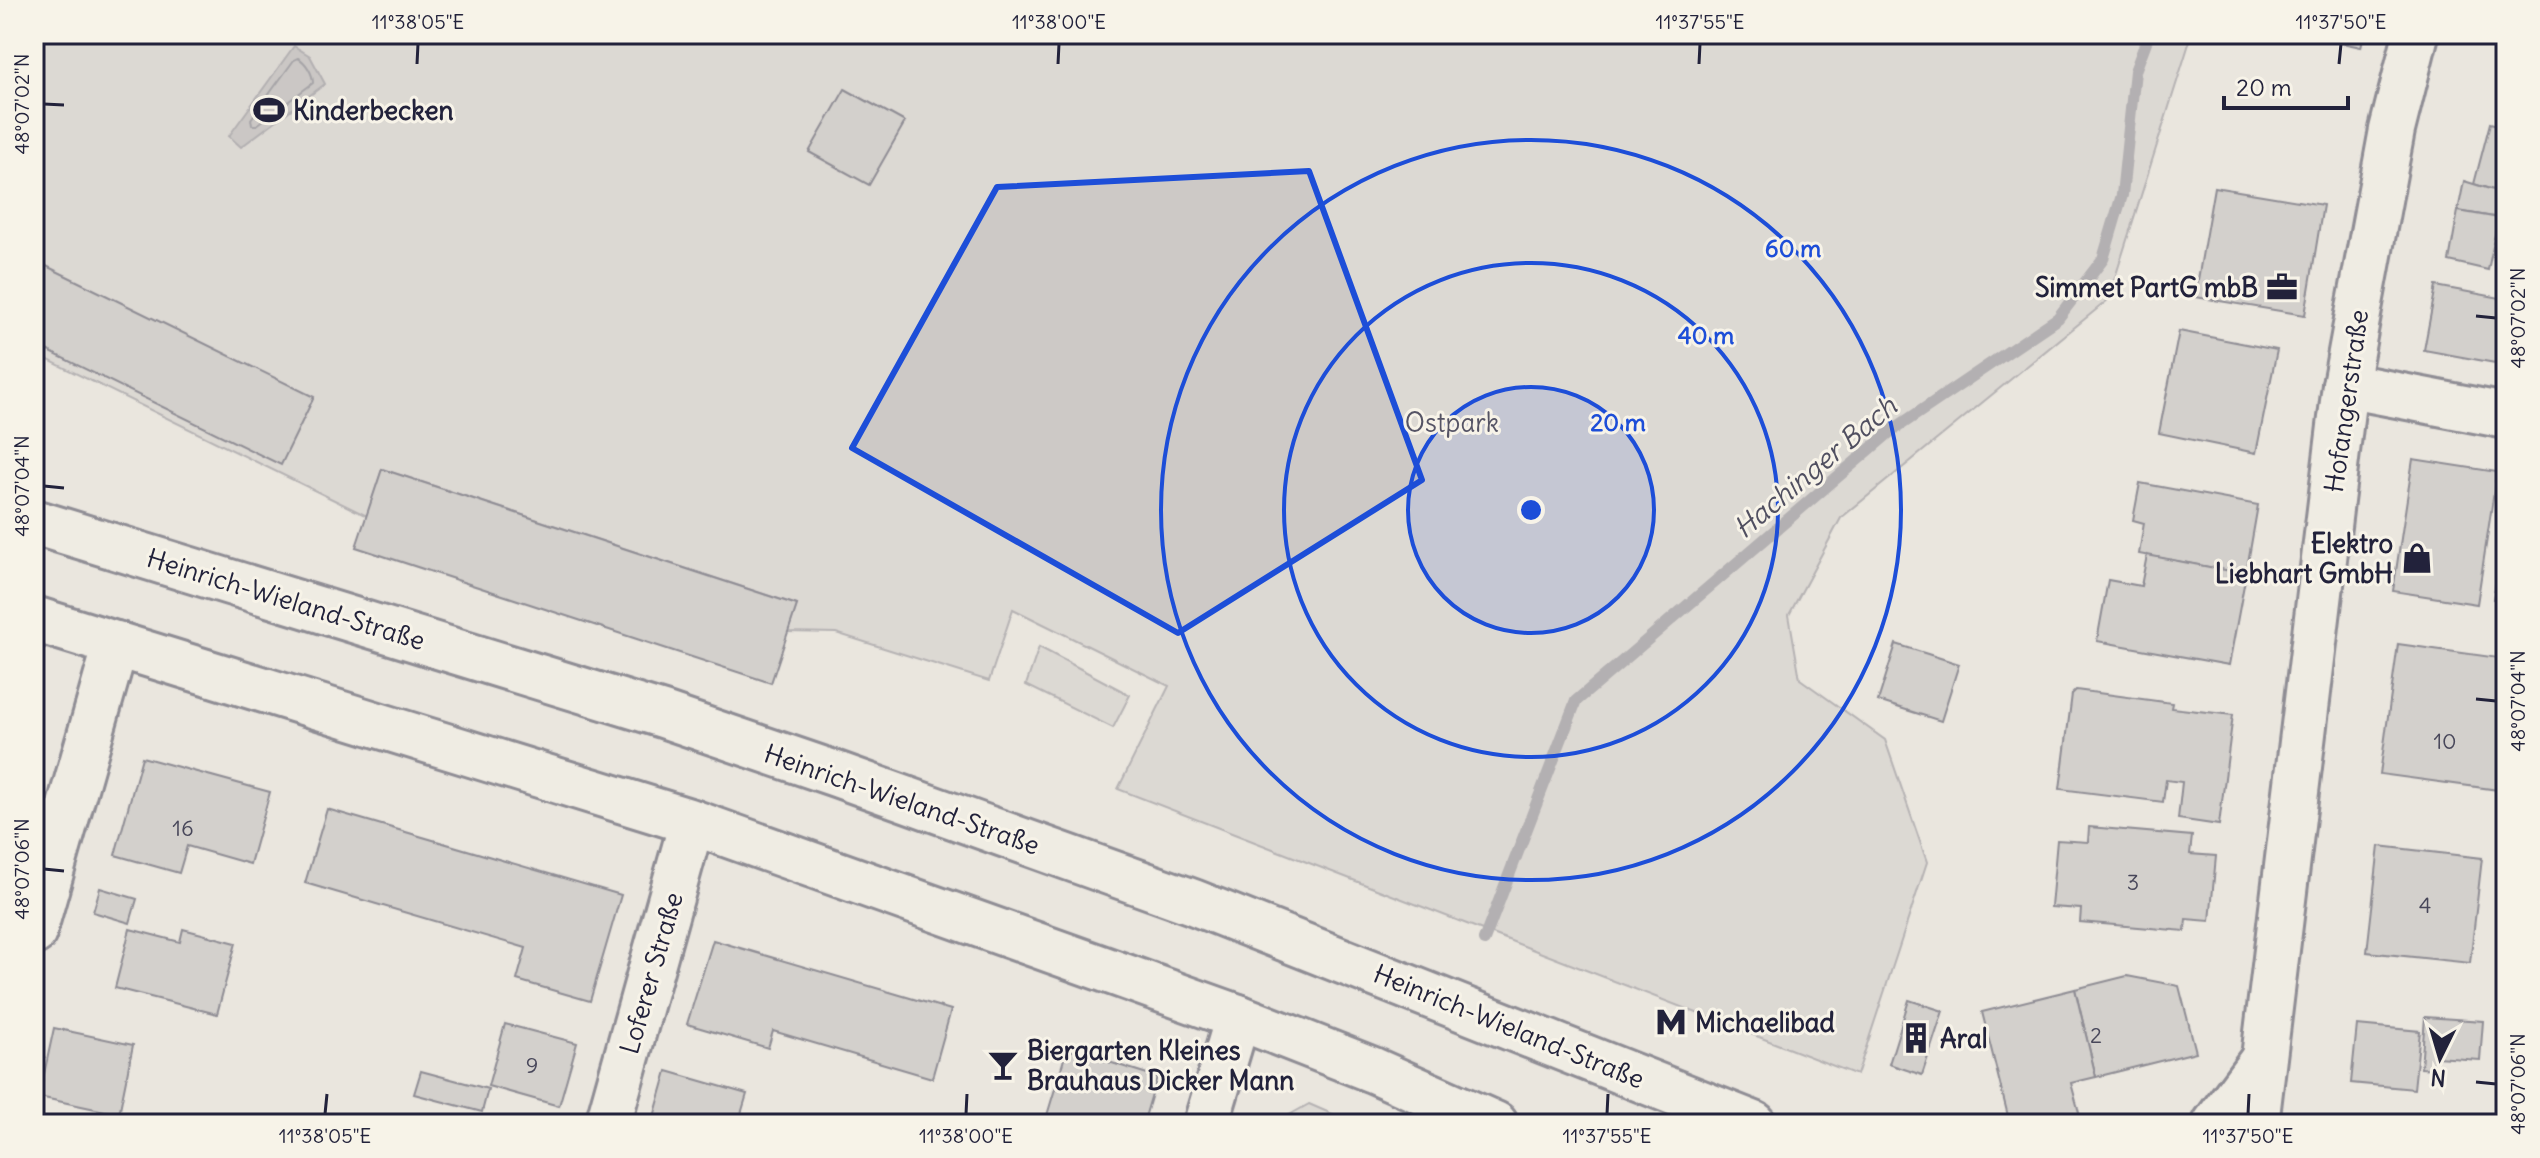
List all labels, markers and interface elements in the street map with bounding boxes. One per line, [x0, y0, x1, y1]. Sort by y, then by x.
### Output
text: 11°38'05"E [372, 9, 464, 34]
text: 11°38'00"E [1012, 9, 1106, 34]
text: 11°37'55"E [1655, 9, 1745, 34]
text: 11°37'50"E [2296, 9, 2386, 34]
text: 48°07'02"N [9, 53, 34, 155]
scale bar [2224, 60, 2348, 110]
text: 20 m [2236, 72, 2292, 102]
sports icon: Kinderbecken [252, 93, 286, 127]
place label: Kinderbecken [293, 94, 453, 127]
text: 60 m [1765, 233, 1821, 263]
text: 48°07'02"N [2505, 267, 2530, 369]
office icon: Simmet PartG mbB [2265, 270, 2299, 304]
place label: Simmet PartG mbB [2035, 271, 2258, 304]
street label: Hofangerstraße [2317, 307, 2375, 495]
text: 40 m [1678, 320, 1734, 350]
water label: Hachinger Bach [1726, 388, 1905, 546]
park label: Ostpark [1405, 406, 1499, 439]
text: 20 m [1590, 407, 1646, 437]
text: 48°07'04"N [9, 435, 34, 537]
centre of rings [1517, 496, 1545, 524]
place label: Elektro Liebhart GmbH [2215, 527, 2393, 590]
street label: Heinrich-Wieland-Straße [143, 541, 429, 657]
shop icon: Elektro Liebhart GmbH [2400, 541, 2434, 575]
text: 48°07'04"N [2505, 650, 2530, 752]
house number: 10 [2433, 727, 2457, 755]
street label: Heinrich-Wieland-Straße [760, 736, 1044, 862]
house number: 16 [172, 814, 194, 842]
text: 48°07'06"N [9, 818, 34, 920]
house number: 3 [2127, 868, 2139, 896]
street label: Loferer Straße [612, 888, 690, 1058]
house number: 4 [2419, 891, 2431, 919]
street label: Heinrich-Wieland-Straße [1369, 957, 1649, 1095]
metro station icon: Michaelibad [1654, 1005, 1688, 1039]
place label: Michaelibad [1695, 1006, 1835, 1039]
north arrow [2400, 1018, 2480, 1098]
building icon: Aral [1899, 1021, 1933, 1055]
house number: 2 [2090, 1021, 2102, 1049]
place label: Aral [1940, 1022, 1988, 1055]
text: 48°07'06"N [2505, 1033, 2530, 1135]
place label: Biergarten Kleines Brauhaus Dicker Mann [1027, 1034, 1294, 1097]
bar icon: Biergarten Kleines Brauhaus Dicker Mann [986, 1048, 1020, 1082]
house number: 9 [526, 1051, 538, 1079]
text: N [2429, 1063, 2447, 1093]
text: 11°38'05"E [279, 1123, 371, 1148]
text: 11°38'00"E [919, 1123, 1013, 1148]
text: 11°37'55"E [1562, 1123, 1652, 1148]
text: 11°37'50"E [2203, 1123, 2293, 1148]

